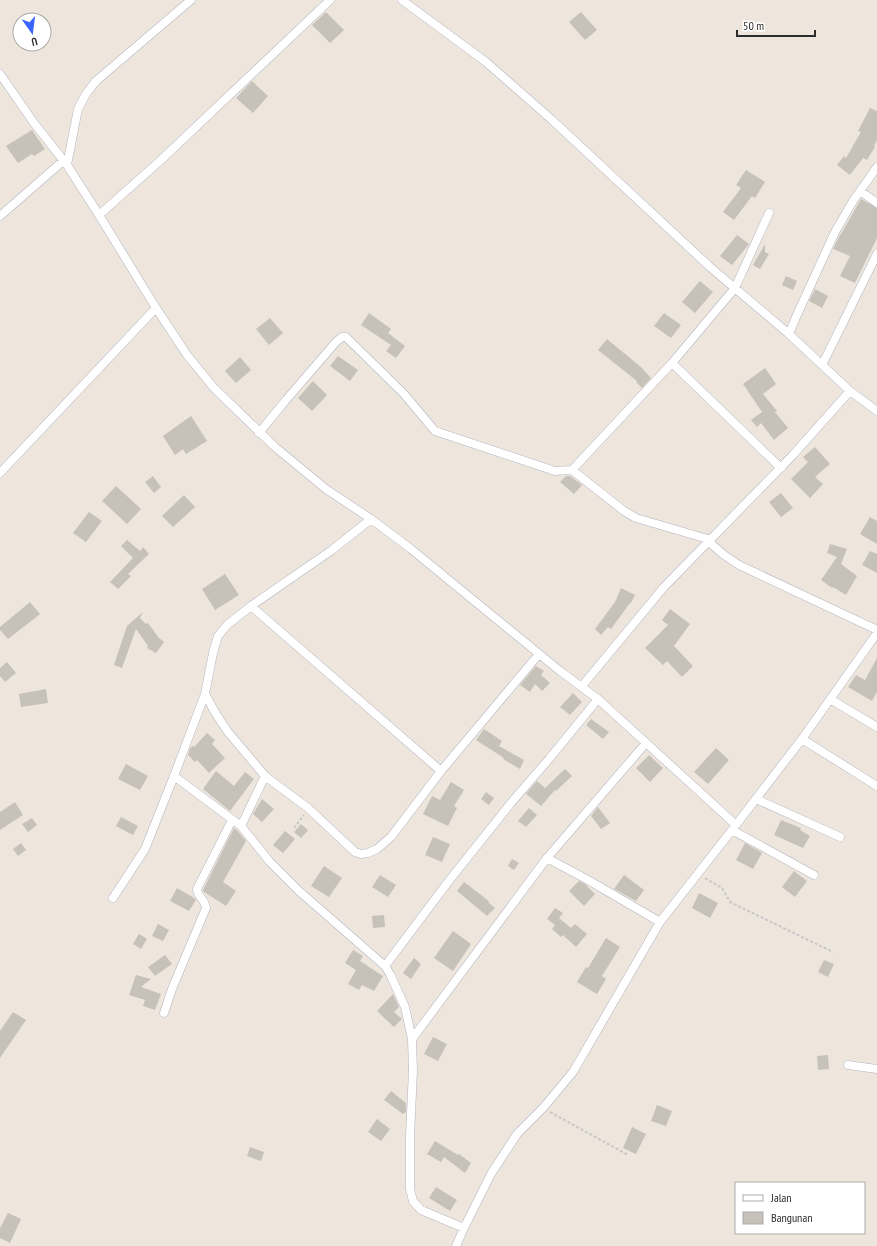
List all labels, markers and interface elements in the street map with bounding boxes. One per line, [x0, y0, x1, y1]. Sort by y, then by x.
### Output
north arrow [12, 12, 52, 52]
scale bar [737, 12, 815, 38]
text: 50 m [743, 18, 764, 33]
text: U [30, 34, 39, 49]
legend [735, 1182, 865, 1234]
text: Jalan [770, 1190, 792, 1205]
text: Bangunan [771, 1210, 812, 1225]

